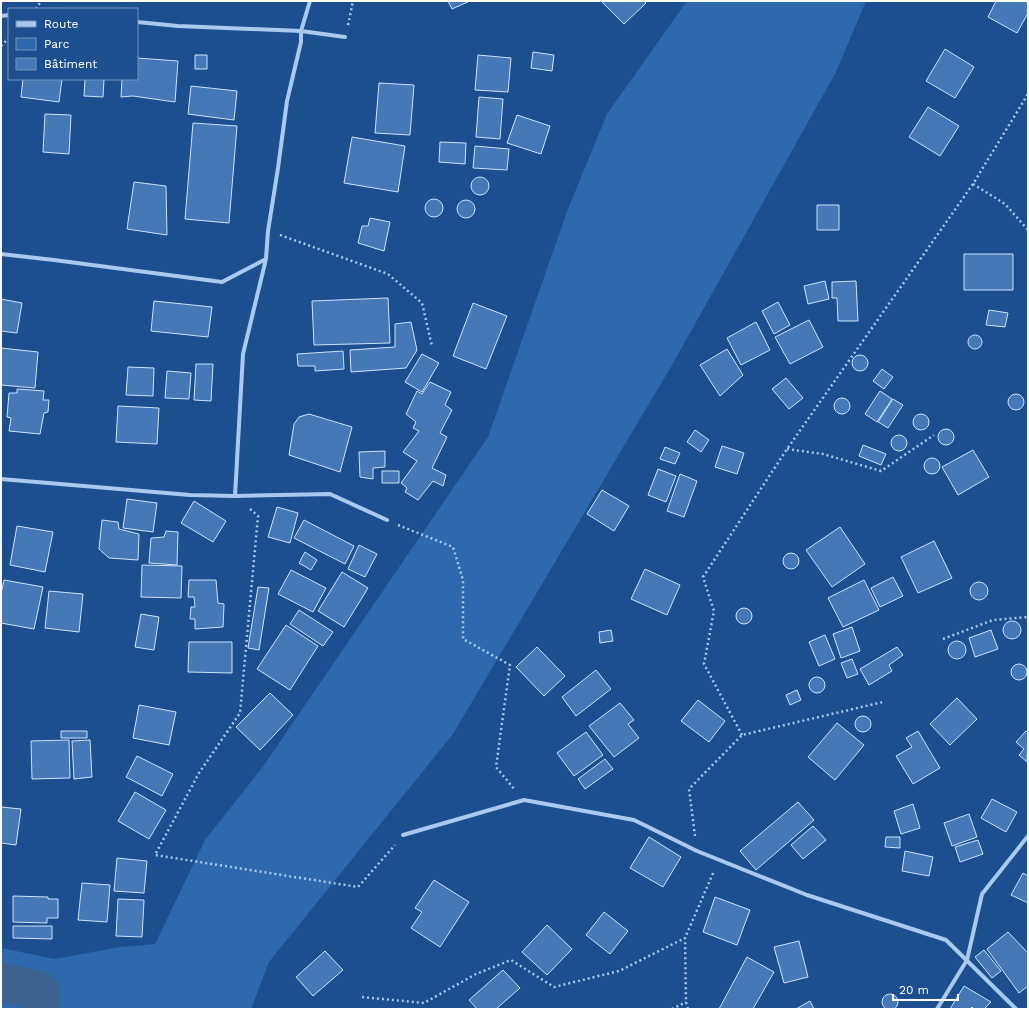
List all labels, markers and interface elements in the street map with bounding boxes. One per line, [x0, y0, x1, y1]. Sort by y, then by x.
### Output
legend [8, 8, 138, 80]
text: Route [44, 17, 78, 31]
text: Parc [44, 37, 70, 51]
text: Bâtiment [44, 57, 97, 71]
scale bar [893, 976, 958, 1002]
text: 20 m [899, 983, 929, 997]

